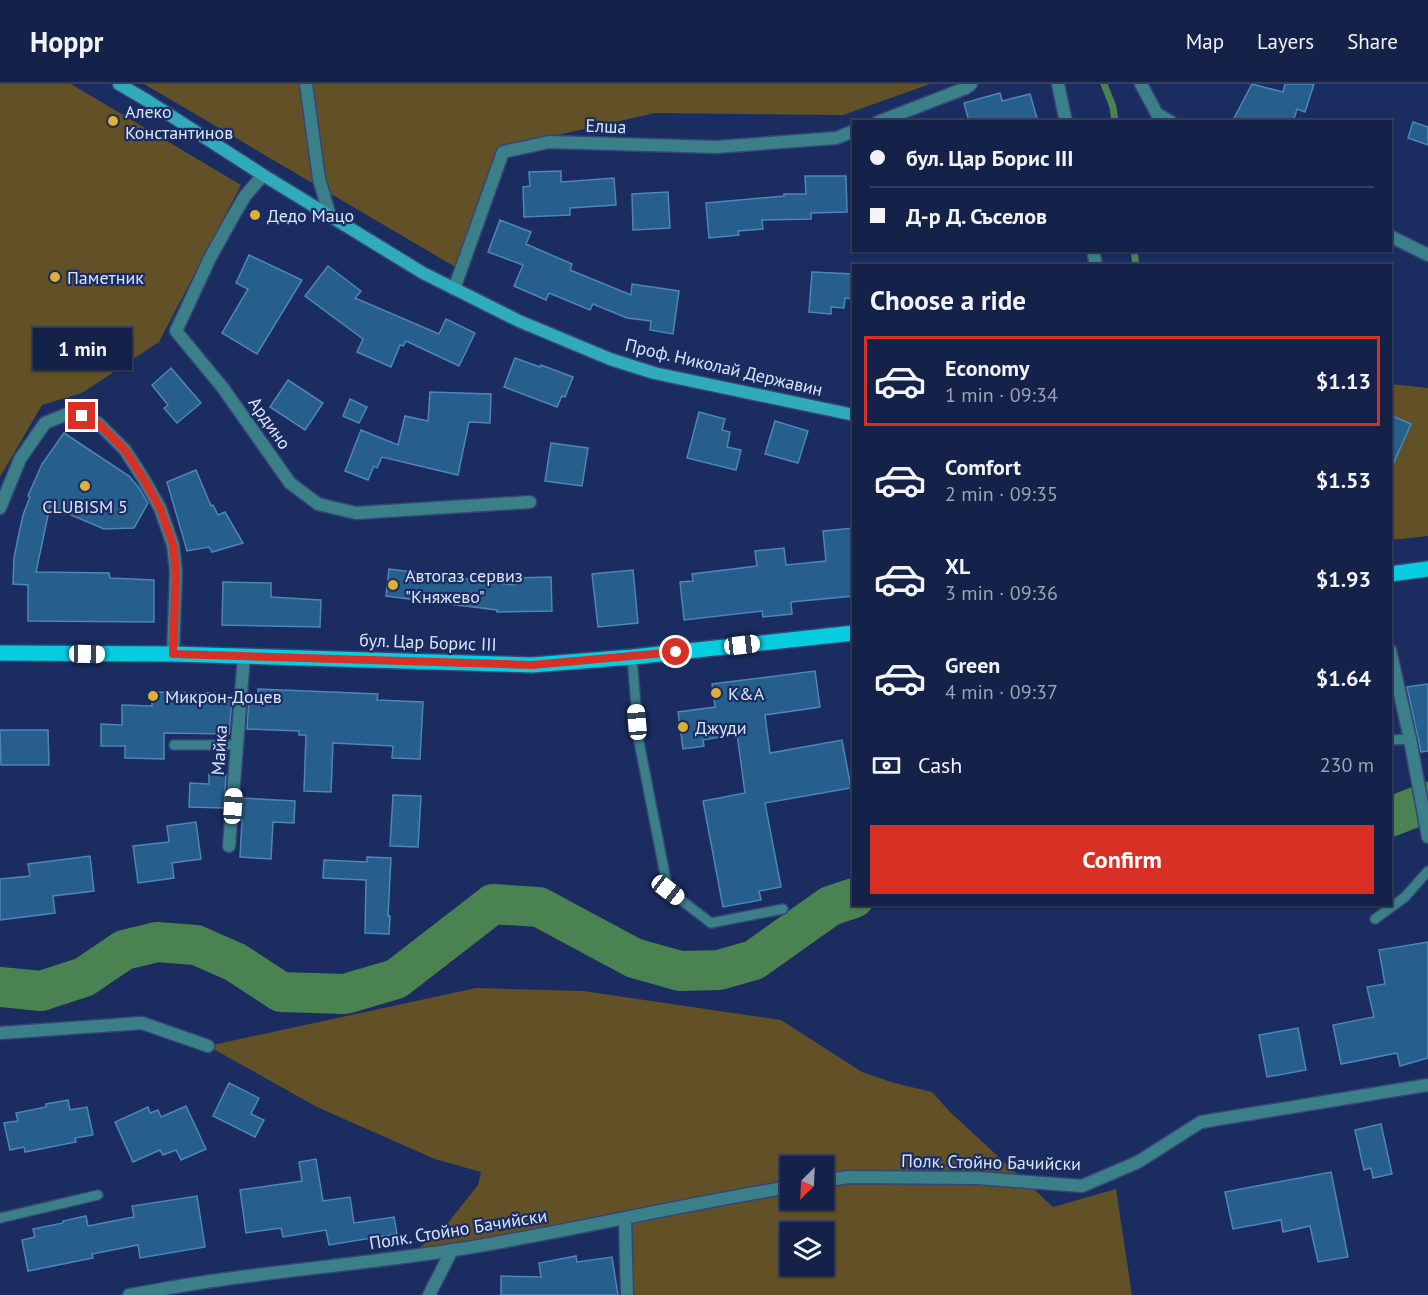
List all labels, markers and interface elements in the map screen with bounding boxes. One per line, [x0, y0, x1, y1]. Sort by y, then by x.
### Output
text: Hoppr [30, 23, 103, 60]
text: Map [1186, 28, 1224, 55]
text: Layers [1257, 28, 1314, 55]
text: Share [1347, 28, 1398, 55]
place label: Алеко Константинов [125, 100, 233, 144]
marker: Алеко Константинов [106, 114, 120, 128]
street label: Елша [585, 114, 627, 138]
text: бул. Цар Борис III [906, 144, 1074, 172]
text: Д-р Д. Съселов [906, 202, 1047, 230]
place label: Дедо Мацо [267, 204, 354, 227]
marker: Дедо Мацо [248, 208, 262, 222]
place label: Паметник [67, 266, 144, 289]
marker: Паметник [48, 270, 62, 284]
text: Choose a ride [870, 283, 1026, 317]
callout: 1 min [32, 329, 132, 371]
street label: Проф. Николай Державин [623, 333, 825, 401]
text: 1 min [58, 336, 107, 362]
icon: car [873, 354, 927, 408]
text: Economy [945, 354, 1029, 382]
text: $1.13 [1316, 367, 1371, 395]
text: 1 min · 09:34 [945, 382, 1058, 408]
street label: Ардино [244, 392, 296, 454]
route end [68, 402, 95, 429]
icon: car [873, 453, 927, 507]
text: Comfort [945, 453, 1021, 481]
text: $1.53 [1316, 466, 1371, 494]
marker: CLUBISM 5 [78, 479, 92, 493]
text: 2 min · 09:35 [945, 481, 1058, 507]
place label: CLUBISM 5 [42, 495, 128, 518]
icon: car [873, 552, 927, 606]
text: XL [945, 552, 970, 580]
place label: Автогаз сервиз "Княжево" [405, 564, 523, 608]
text: $1.93 [1316, 565, 1371, 593]
marker: Автогаз сервиз "Княжево" [386, 578, 400, 592]
text: 3 min · 09:36 [945, 580, 1058, 606]
street label: бул. Цар Борис III [359, 628, 497, 656]
car [723, 634, 761, 656]
route start [662, 638, 689, 665]
car [69, 645, 105, 663]
icon: car [873, 651, 927, 705]
text: Green [945, 651, 1000, 679]
text: $1.64 [1316, 664, 1371, 692]
text: 4 min · 09:37 [945, 679, 1058, 705]
place label: K&A [728, 682, 765, 705]
place label: Микрон-Доцев [165, 685, 282, 708]
marker: K&A [709, 686, 723, 700]
marker: Микрон-Доцев [146, 689, 160, 703]
car [626, 703, 648, 741]
place label: Джуди [695, 716, 747, 739]
marker: Джуди [676, 720, 690, 734]
street label: Майка [206, 724, 232, 776]
icon: cash [870, 749, 903, 782]
text: Cash [918, 751, 962, 779]
text: 230 m [1320, 752, 1374, 778]
car [223, 787, 243, 825]
button: Confirm [870, 825, 1374, 894]
car [648, 872, 688, 908]
street label: Полк. Стойно Бачийски [901, 1149, 1081, 1175]
north arrow [780, 1156, 834, 1210]
map controls [780, 1156, 834, 1276]
street label: Полк. Стойно Бачийски [367, 1204, 549, 1254]
button: layers [780, 1222, 834, 1276]

